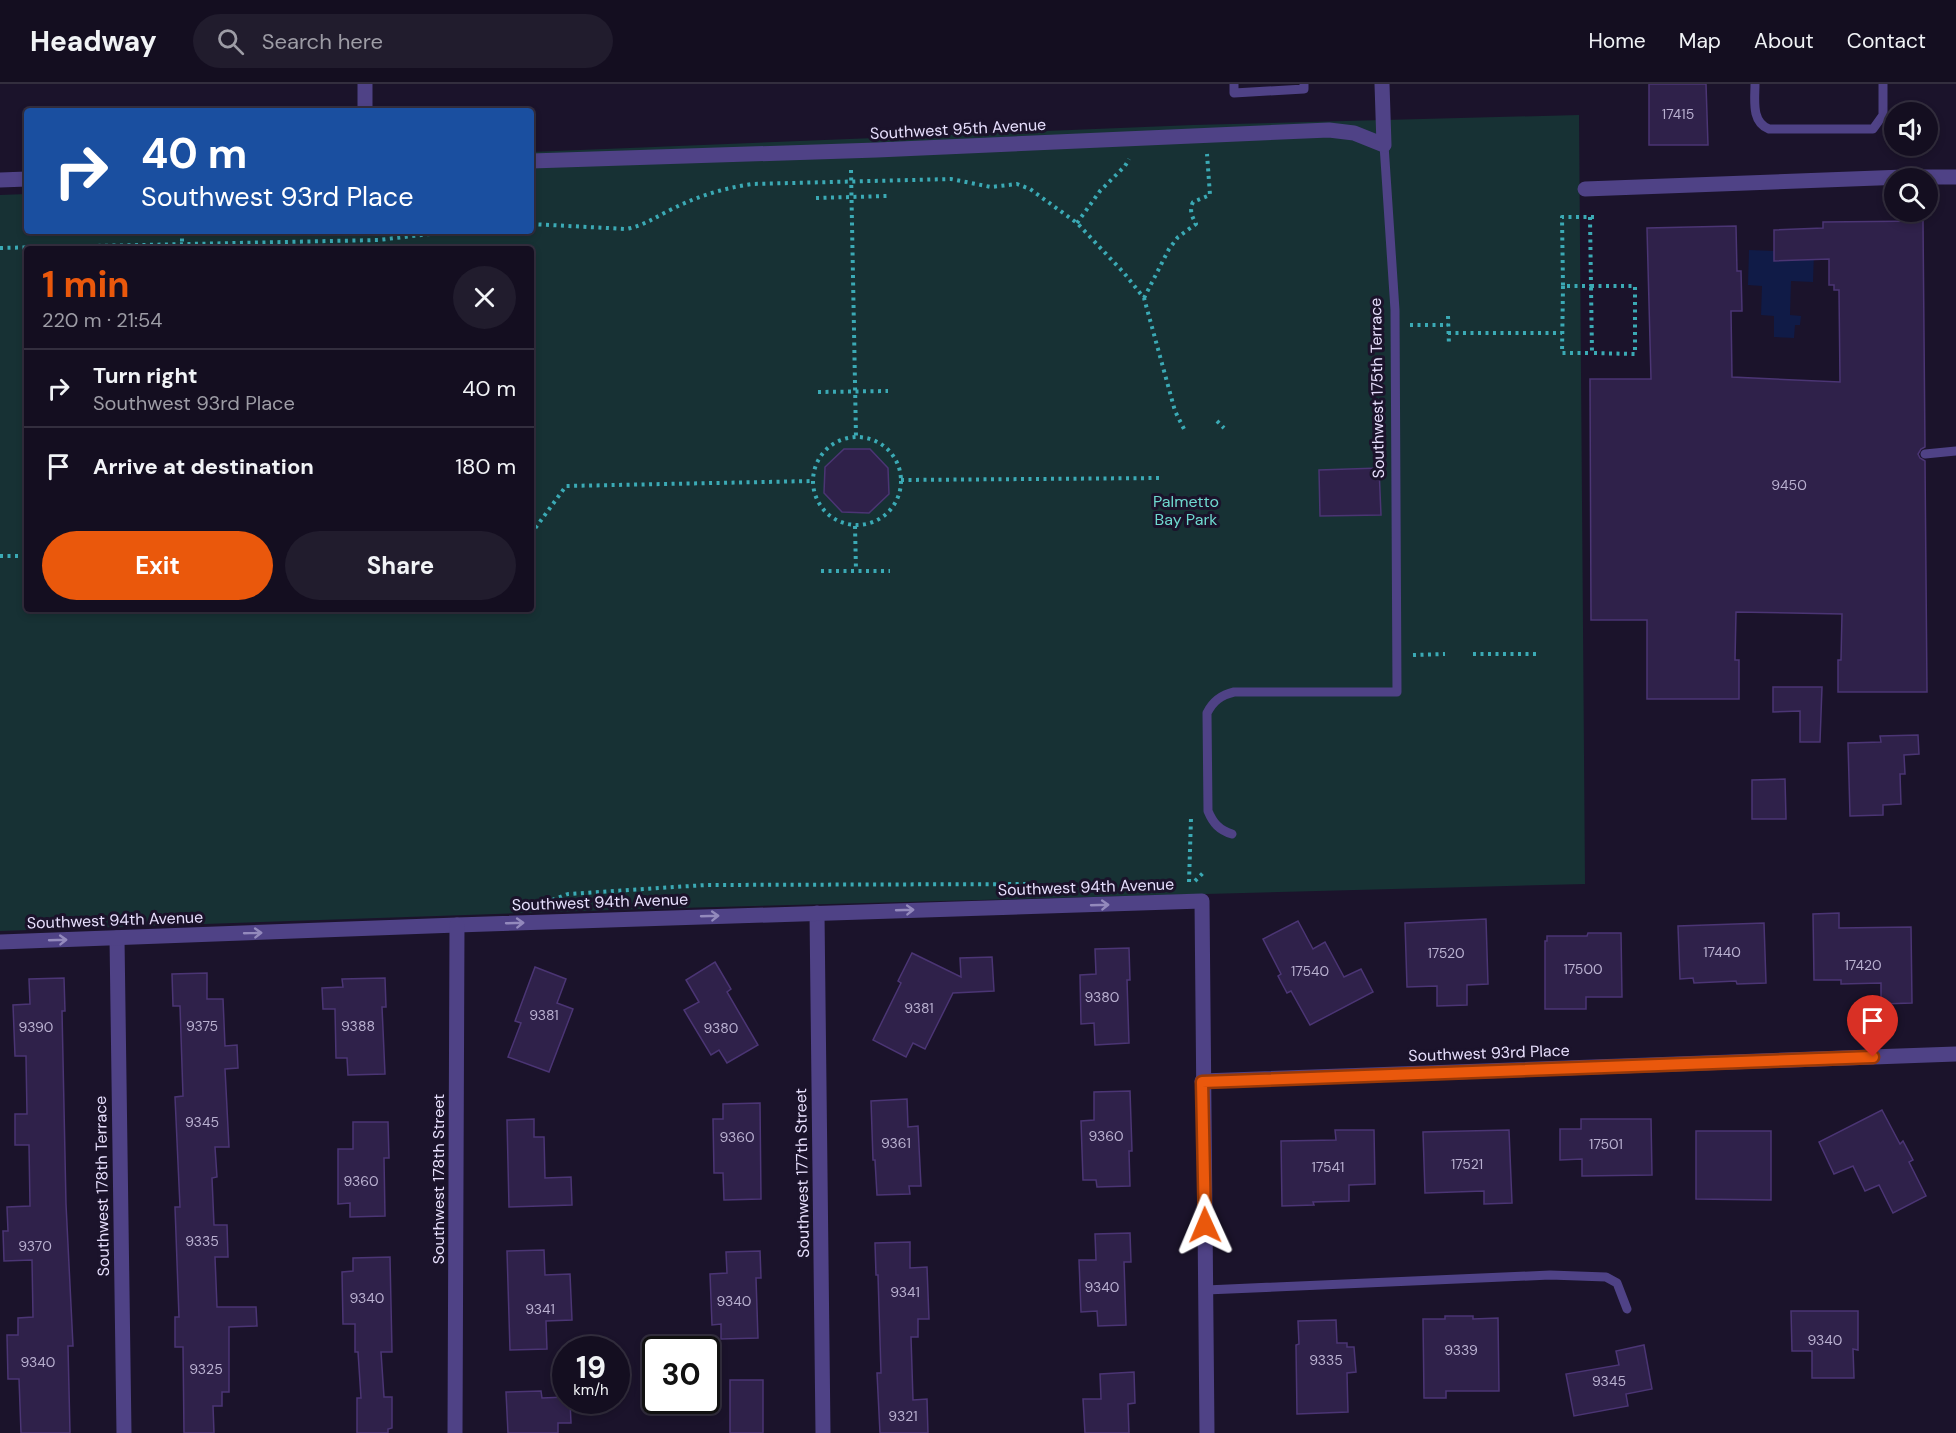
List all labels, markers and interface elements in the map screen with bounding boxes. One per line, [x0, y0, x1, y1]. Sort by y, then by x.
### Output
search box [193, 14, 613, 68]
text: Headway [30, 23, 157, 60]
icon: search [214, 25, 247, 58]
text: Search here [262, 27, 383, 56]
text: Home [1588, 27, 1646, 55]
text: Map [1679, 27, 1721, 55]
text: About [1754, 27, 1814, 55]
text: Contact [1847, 27, 1926, 55]
map controls [1884, 102, 1938, 222]
button: sound [1884, 102, 1938, 156]
house number: 17415 [1662, 105, 1694, 123]
street label: Southwest 95th Avenue [869, 114, 1047, 144]
text: 40 m [141, 126, 247, 181]
icon: right [42, 132, 120, 210]
button: search [1884, 168, 1938, 222]
text: Southwest 93rd Place [141, 179, 414, 214]
text: 1 min [42, 261, 130, 308]
button: close [453, 266, 516, 329]
street label: Southwest 175th Terrace [1365, 298, 1389, 478]
text: 220 m · 21:54 [42, 307, 162, 333]
text: Turn right [93, 361, 198, 390]
icon: right [42, 372, 75, 405]
text: 40 m [462, 374, 516, 403]
text: Southwest 93rd Place [93, 390, 295, 416]
icon: arrive [42, 450, 75, 483]
text: Arrive at destination [93, 452, 314, 481]
text: 180 m [455, 452, 516, 481]
house number: 9450 [1771, 476, 1807, 494]
park label: Palmetto Bay Park [1153, 491, 1219, 530]
button: Exit [42, 531, 273, 600]
button: Share [285, 531, 516, 600]
street label: Southwest 94th Avenue [997, 873, 1175, 901]
street label: Southwest 94th Avenue [511, 888, 689, 916]
one-way arrow [1090, 899, 1109, 910]
one-way arrow [895, 905, 915, 916]
street label: Southwest 94th Avenue [26, 906, 204, 934]
one-way arrow [700, 911, 720, 922]
one-way arrow [505, 917, 525, 928]
one-way arrow [243, 927, 263, 938]
one-way arrow [48, 934, 68, 946]
house number: 17440 [1703, 943, 1741, 961]
house number: 17520 [1427, 944, 1465, 962]
house number: 17420 [1844, 956, 1882, 974]
house number: 17500 [1563, 960, 1603, 978]
house number: 17540 [1291, 962, 1329, 980]
house number: 9380 [1085, 988, 1119, 1006]
pin [1847, 995, 1898, 1057]
house number: 9381 [904, 999, 934, 1017]
icon: arrive [1856, 1004, 1889, 1037]
house number: 9381 [529, 1006, 559, 1024]
house number: 9375 [186, 1017, 218, 1035]
house number: 9388 [341, 1017, 375, 1035]
house number: 9390 [19, 1018, 53, 1036]
house number: 9380 [704, 1019, 738, 1037]
street label: Southwest 93rd Place [1408, 1040, 1570, 1066]
street label: Southwest 177th Street [790, 1088, 814, 1258]
street label: Southwest 178th Street [428, 1094, 449, 1264]
street label: Southwest 178th Terrace [90, 1095, 114, 1277]
house number: 9345 [185, 1113, 219, 1131]
house number: 9360 [1088, 1127, 1124, 1145]
house number: 9360 [719, 1128, 755, 1146]
house number: 9361 [881, 1134, 911, 1152]
house number: 17501 [1589, 1135, 1623, 1153]
house number: 17521 [1451, 1155, 1483, 1173]
house number: 17541 [1312, 1158, 1344, 1176]
house number: 9360 [343, 1172, 379, 1190]
position arrow [1173, 1193, 1237, 1257]
house number: 9335 [185, 1232, 219, 1250]
house number: 9370 [18, 1237, 52, 1255]
house number: 9340 [1085, 1278, 1119, 1296]
house number: 9341 [890, 1283, 920, 1301]
house number: 9340 [350, 1289, 384, 1307]
house number: 9340 [717, 1292, 751, 1310]
house number: 9341 [525, 1300, 555, 1318]
house number: 9340 [1808, 1331, 1842, 1349]
speed limit sign: 30 [642, 1336, 720, 1414]
house number: 9339 [1444, 1341, 1478, 1359]
text: 19 [576, 1348, 606, 1387]
house number: 9335 [1309, 1351, 1343, 1369]
house number: 9340 [21, 1353, 55, 1371]
house number: 9325 [189, 1360, 223, 1378]
house number: 9345 [1592, 1372, 1626, 1390]
text: km/h [573, 1380, 609, 1400]
house number: 9321 [888, 1407, 918, 1425]

